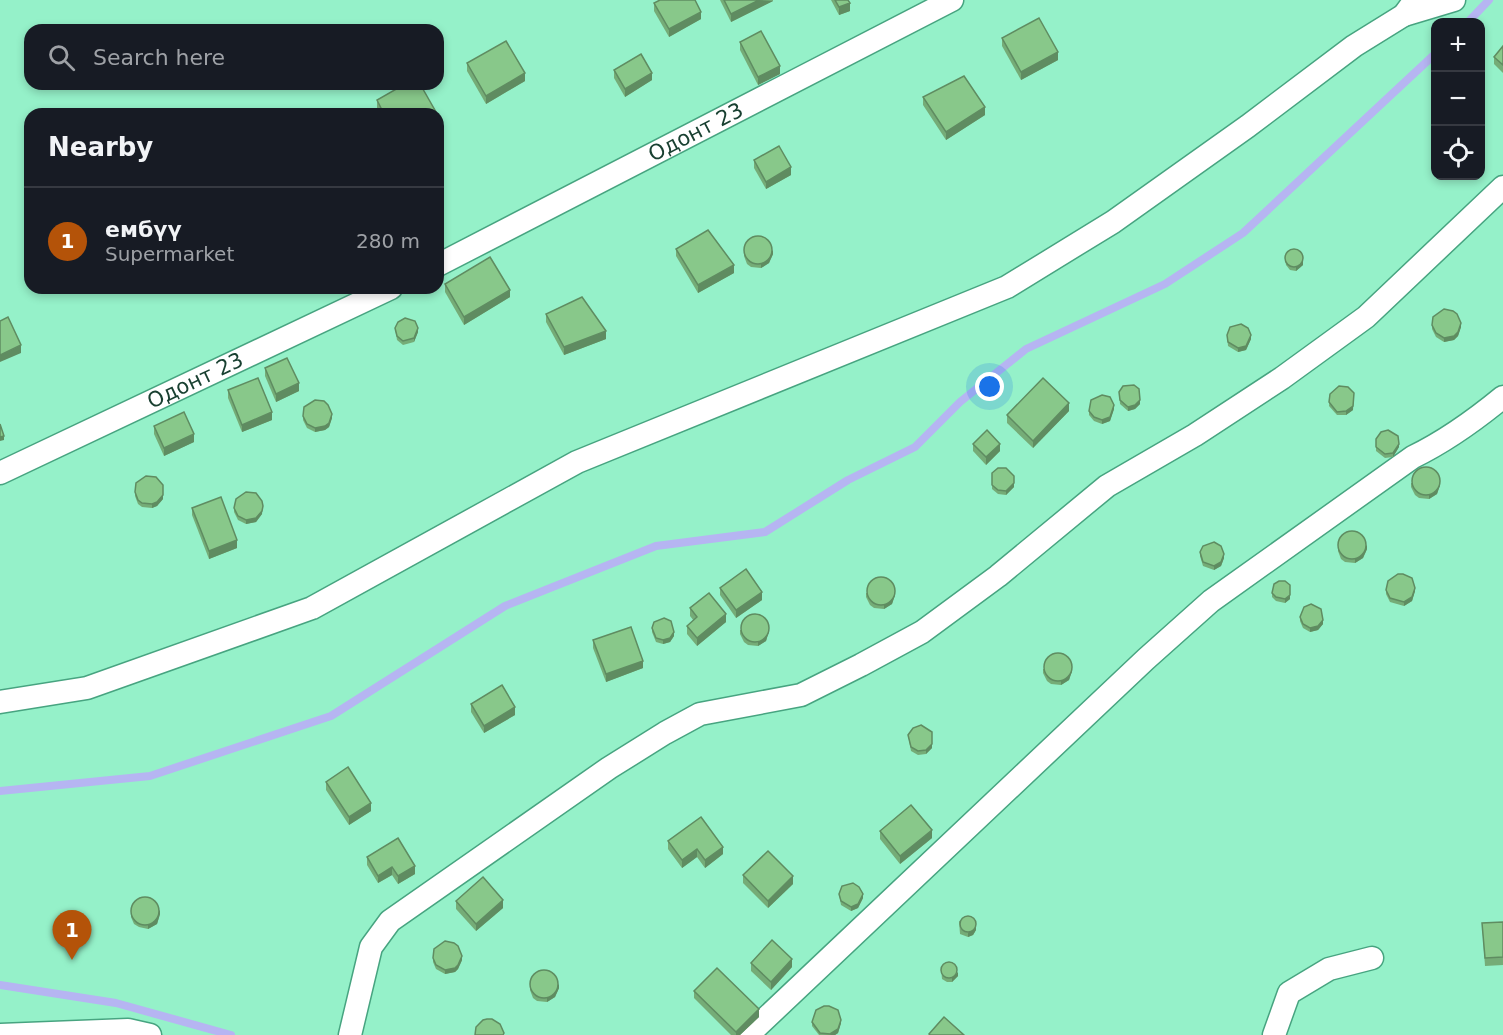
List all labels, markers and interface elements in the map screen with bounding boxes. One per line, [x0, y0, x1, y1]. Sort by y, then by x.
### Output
map controls [1431, 18, 1485, 180]
button: + [1431, 18, 1485, 72]
search box [24, 24, 444, 90]
icon: search [45, 41, 78, 74]
text: Search here [93, 45, 225, 70]
button: − [1431, 72, 1485, 126]
street label: Одонт 23 [644, 98, 747, 166]
button: locate [1431, 126, 1485, 180]
text: Nearby [48, 132, 153, 162]
text: ембүү [105, 217, 182, 242]
text: 1 [61, 229, 74, 253]
text: 280 m [356, 229, 420, 253]
text: Supermarket [105, 242, 234, 266]
street label: Одонт 23 [143, 348, 247, 414]
your location [975, 372, 1004, 401]
pin: 1 [52, 910, 92, 960]

